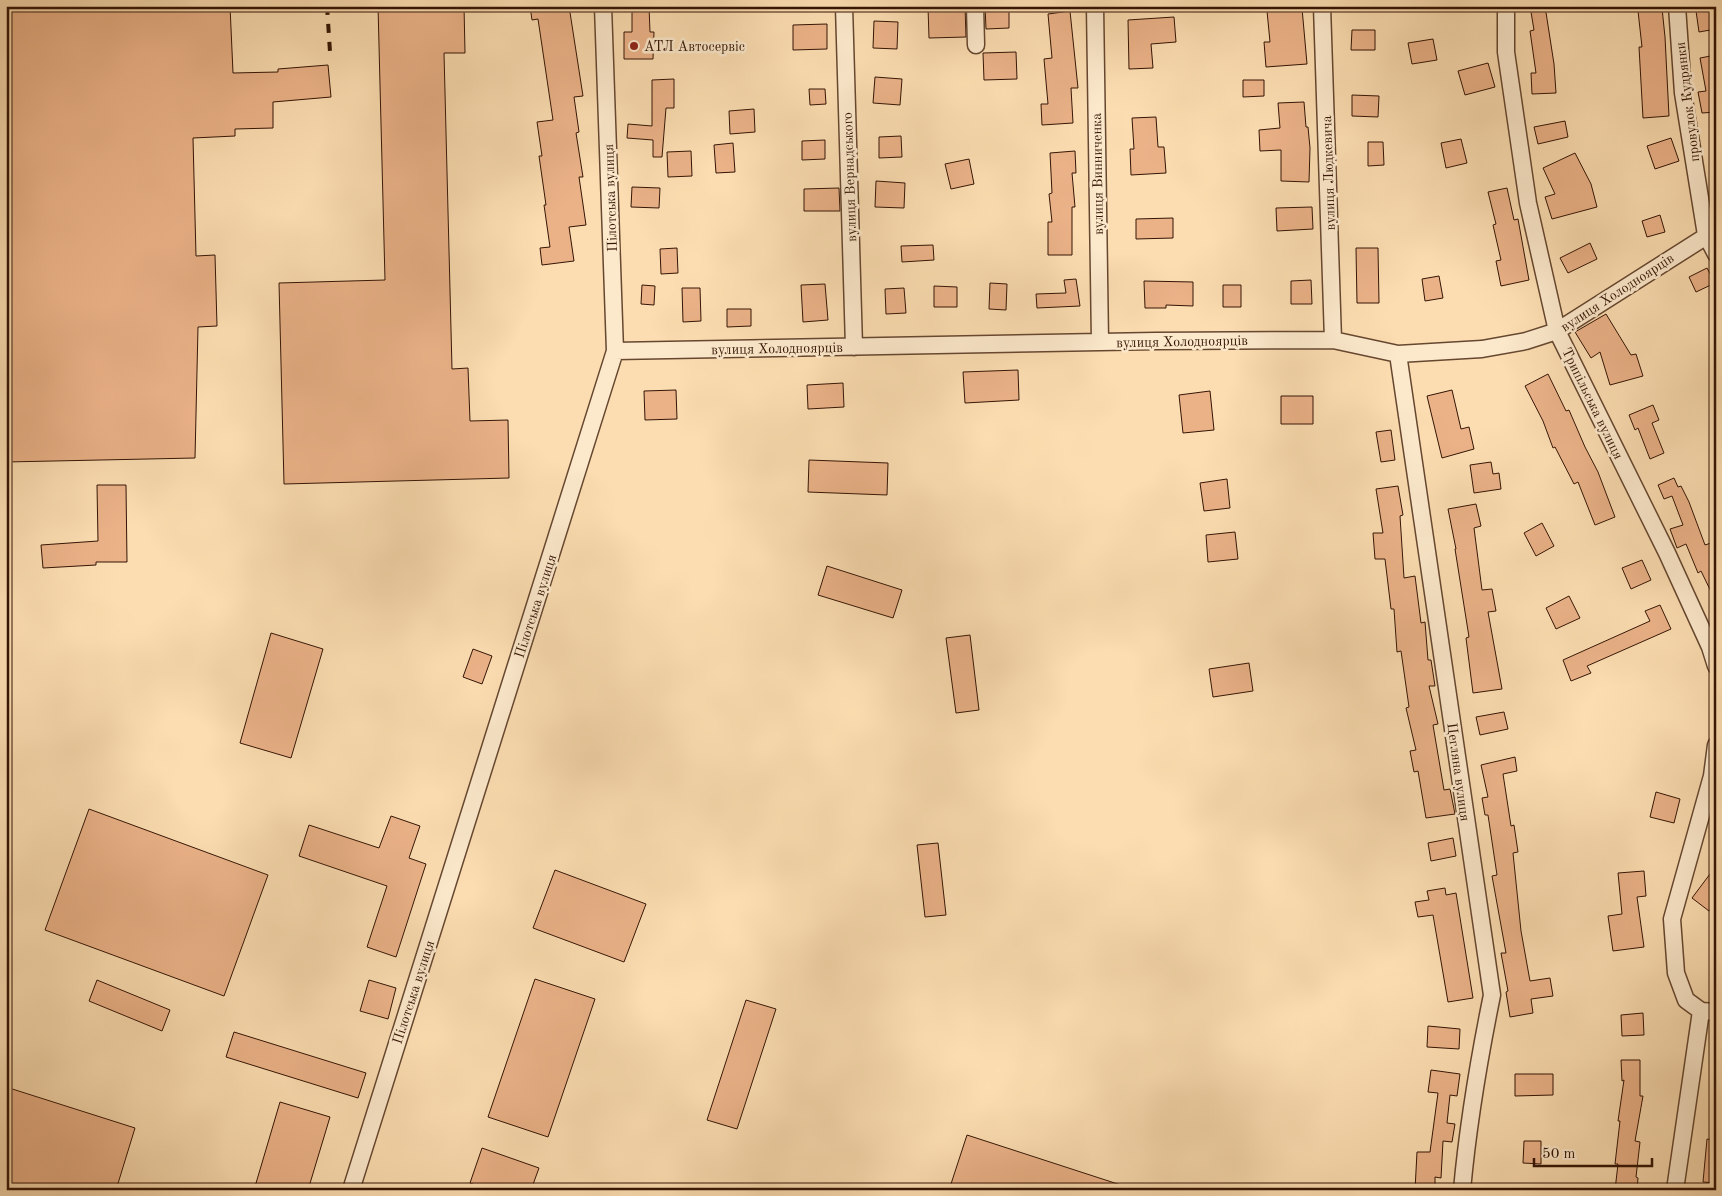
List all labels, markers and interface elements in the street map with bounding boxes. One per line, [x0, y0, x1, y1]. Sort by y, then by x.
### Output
marker: АТЛ Автосервіс [628, 40, 640, 52]
place label: АТЛ Автосервіс [644, 40, 745, 54]
street label: провулок Кудрянки [1674, 41, 1702, 163]
street label: вулиця Вернадського [841, 112, 859, 242]
street label: вулиця Винниченка [1090, 113, 1106, 235]
street label: вулиця Людкевича [1320, 115, 1338, 231]
street label: Пілотська вулиця [602, 144, 620, 252]
street label: вулиця Холодноярців [1559, 251, 1677, 335]
street label: вулиця Холодноярців [1116, 334, 1248, 350]
street label: вулиця Холодноярців [711, 341, 843, 357]
street label: Трипільська вулиця [1559, 345, 1625, 462]
street label: Пілотська вулиця [513, 553, 559, 660]
street label: Цегляна вулиця [1444, 722, 1472, 822]
street label: Пілотська вулиця [391, 939, 437, 1046]
scale bar [1534, 1136, 1652, 1168]
text: 50 m [1542, 1147, 1576, 1162]

